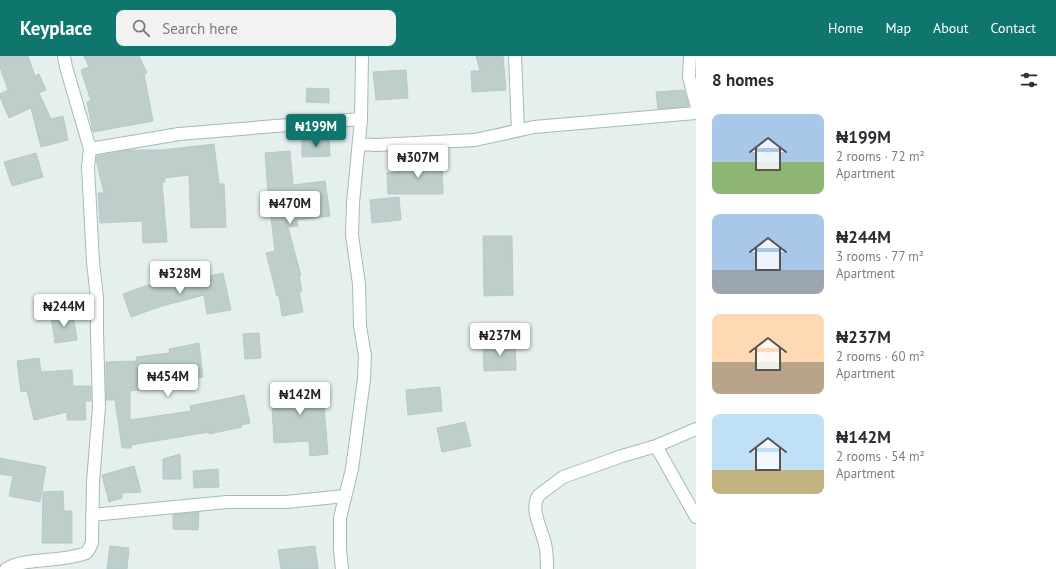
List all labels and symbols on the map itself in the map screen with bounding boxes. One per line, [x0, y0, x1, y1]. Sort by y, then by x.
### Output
pin: ₦199M [288, 114, 344, 148]
pin: ₦307M [390, 145, 446, 179]
pin: ₦470M [262, 191, 318, 225]
pin: ₦328M [152, 261, 208, 295]
pin: ₦244M [36, 294, 92, 328]
pin: ₦237M [472, 323, 528, 357]
pin: ₦454M [140, 364, 196, 398]
pin: ₦142M [272, 382, 328, 416]

